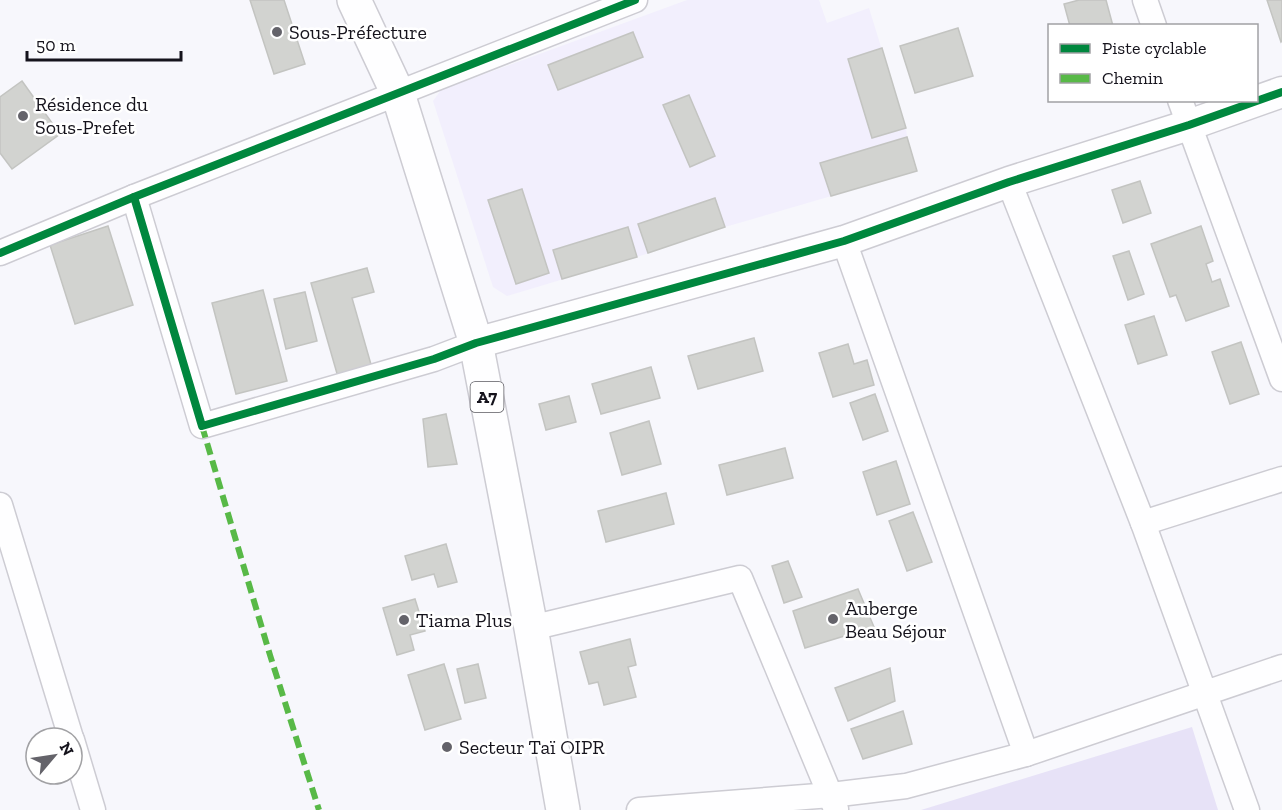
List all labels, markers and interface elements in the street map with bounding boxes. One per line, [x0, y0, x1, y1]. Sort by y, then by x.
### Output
place label: Sous-Préfecture [289, 20, 427, 44]
scale bar [27, 24, 182, 62]
legend [1048, 24, 1258, 102]
marker: Sous-Préfecture [270, 25, 284, 39]
text: 50 m [36, 34, 76, 56]
text: Piste cyclable [1102, 37, 1206, 59]
text: Chemin [1102, 67, 1164, 89]
place label: Résidence du Sous-Prefet [35, 92, 148, 139]
marker: Résidence du Sous-Prefet [16, 109, 30, 123]
road number: A7 [470, 382, 504, 412]
place label: Auberge Beau Séjour [845, 596, 947, 643]
place label: Tiama Plus [416, 608, 512, 632]
marker: Auberge Beau Séjour [826, 612, 840, 626]
marker: Tiama Plus [397, 613, 411, 627]
north arrow [24, 726, 84, 786]
place label: Secteur Taï OIPR [459, 735, 605, 759]
text: N [55, 739, 78, 759]
marker: Secteur Taï OIPR [440, 740, 454, 754]

